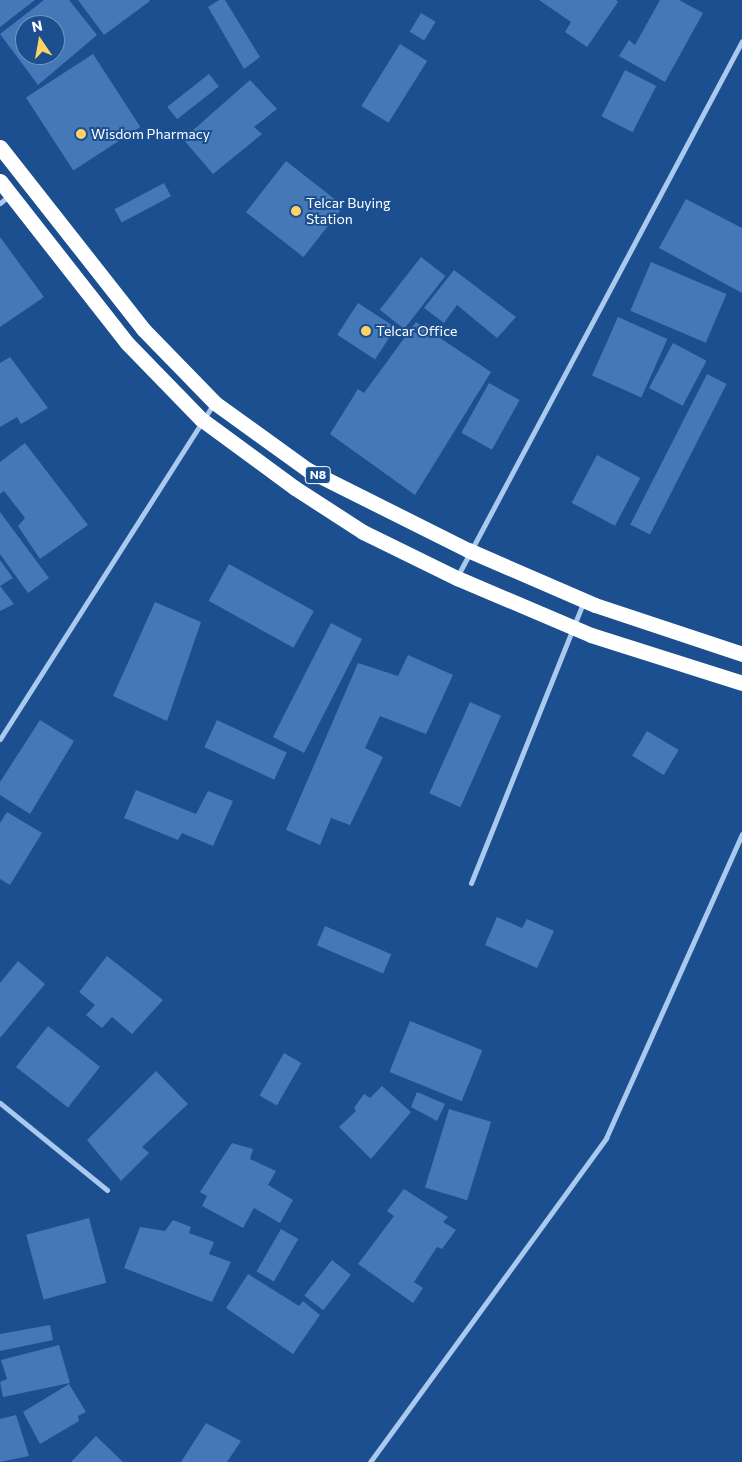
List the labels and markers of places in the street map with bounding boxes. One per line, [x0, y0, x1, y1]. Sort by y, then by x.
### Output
place label: Wisdom Pharmacy [91, 126, 210, 142]
marker: Wisdom Pharmacy [75, 128, 87, 140]
place label: Telcar Buying Station [306, 195, 391, 228]
marker: Telcar Buying Station [290, 205, 302, 217]
place label: Telcar Office [376, 323, 457, 339]
marker: Telcar Office [360, 325, 372, 337]

